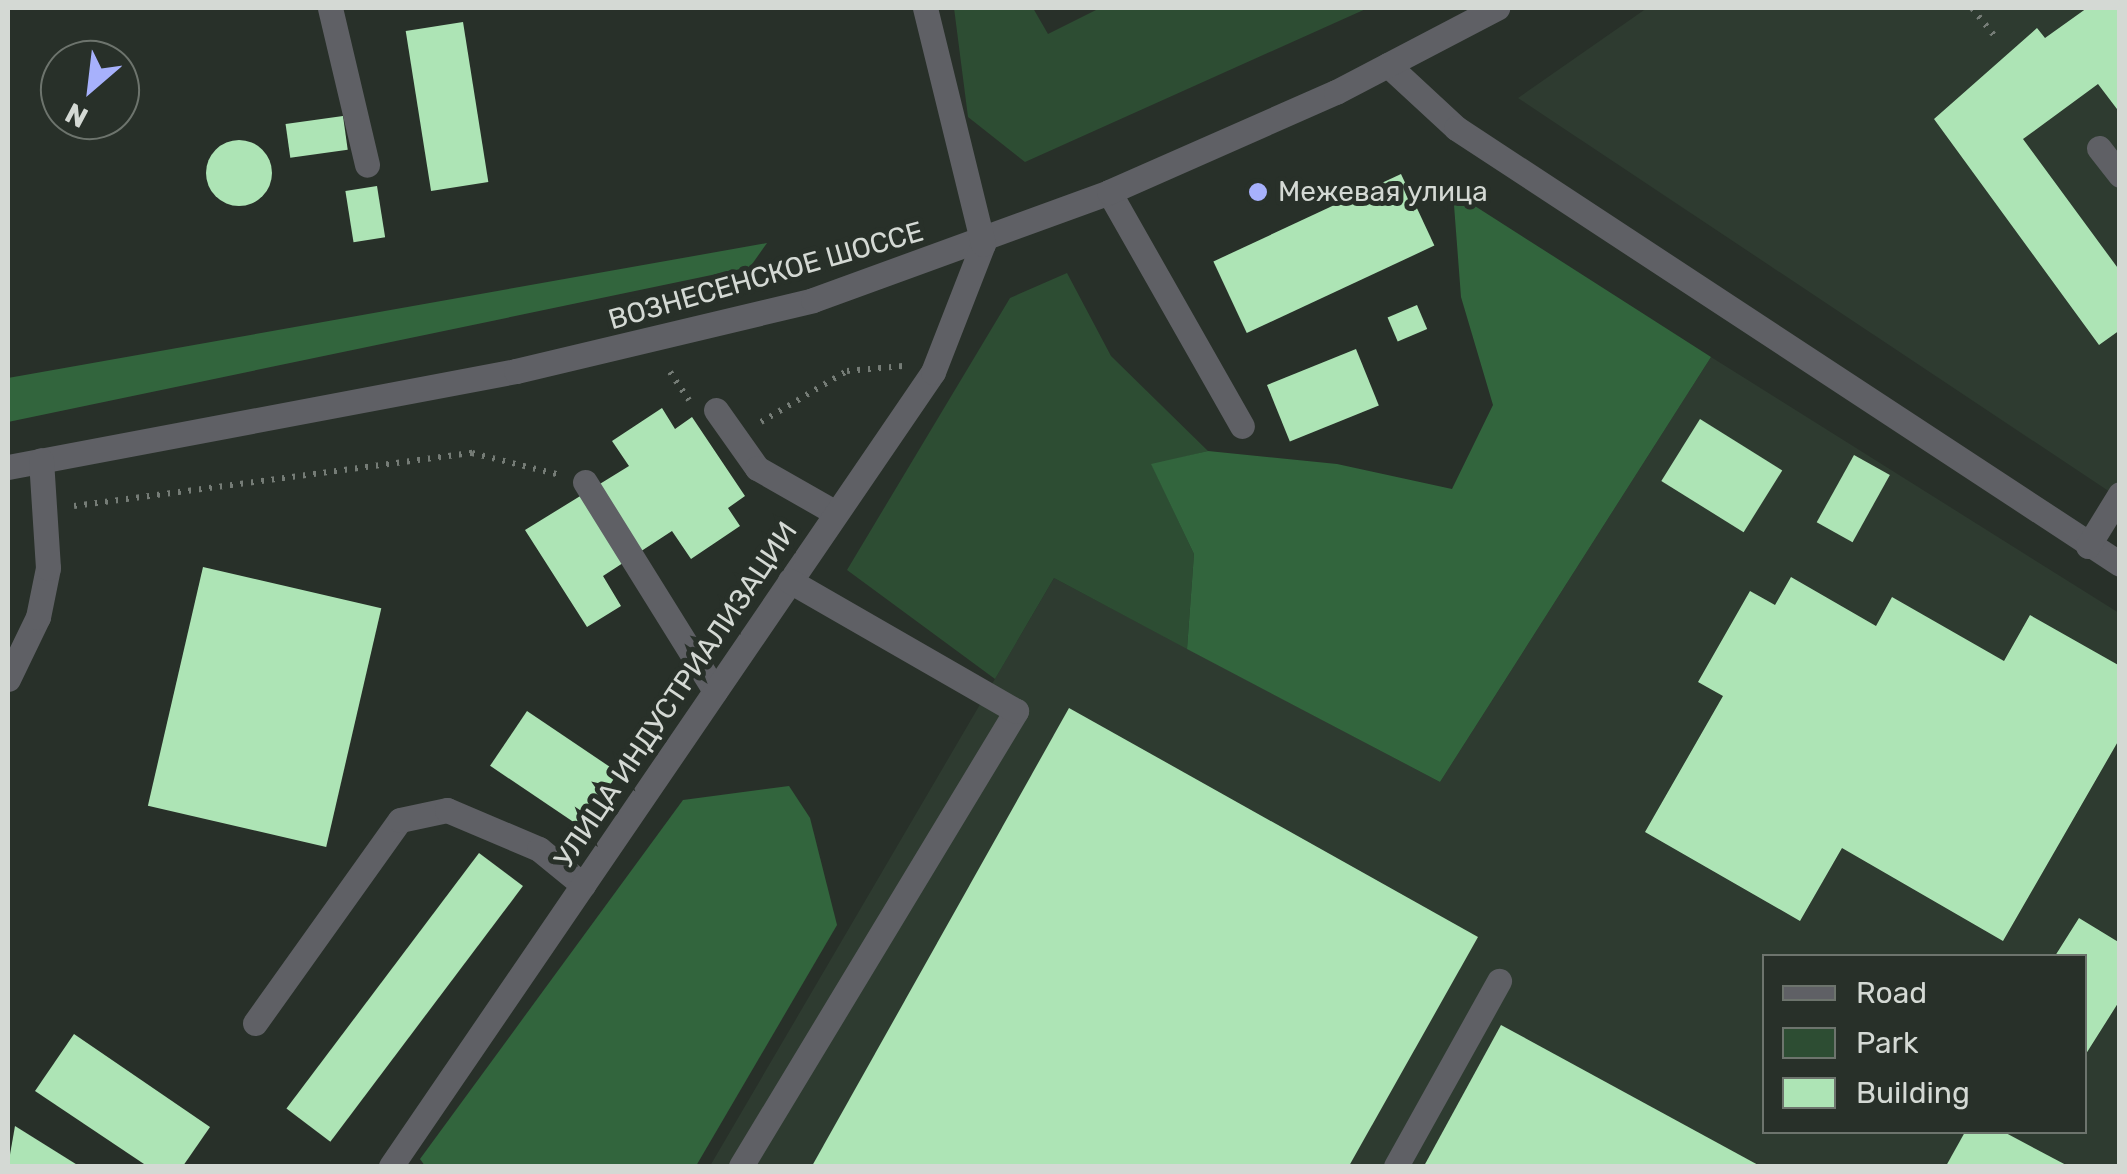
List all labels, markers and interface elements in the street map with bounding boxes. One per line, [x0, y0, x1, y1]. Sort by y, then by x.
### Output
north arrow [40, 40, 140, 140]
text: N [60, 96, 93, 134]
place label: Межевая улица [1278, 175, 1488, 209]
marker: Межевая улица [1247, 181, 1269, 203]
street label: ВОЗНЕСЕНСКОЕ ШОССЕ [605, 215, 927, 337]
street label: УЛИЦА ИНДУСТРИАЛИЗАЦИИ [547, 516, 805, 874]
legend [1762, 954, 2087, 1134]
text: Road [1856, 975, 1927, 1011]
text: Park [1856, 1025, 1918, 1061]
text: Building [1856, 1075, 1970, 1111]

